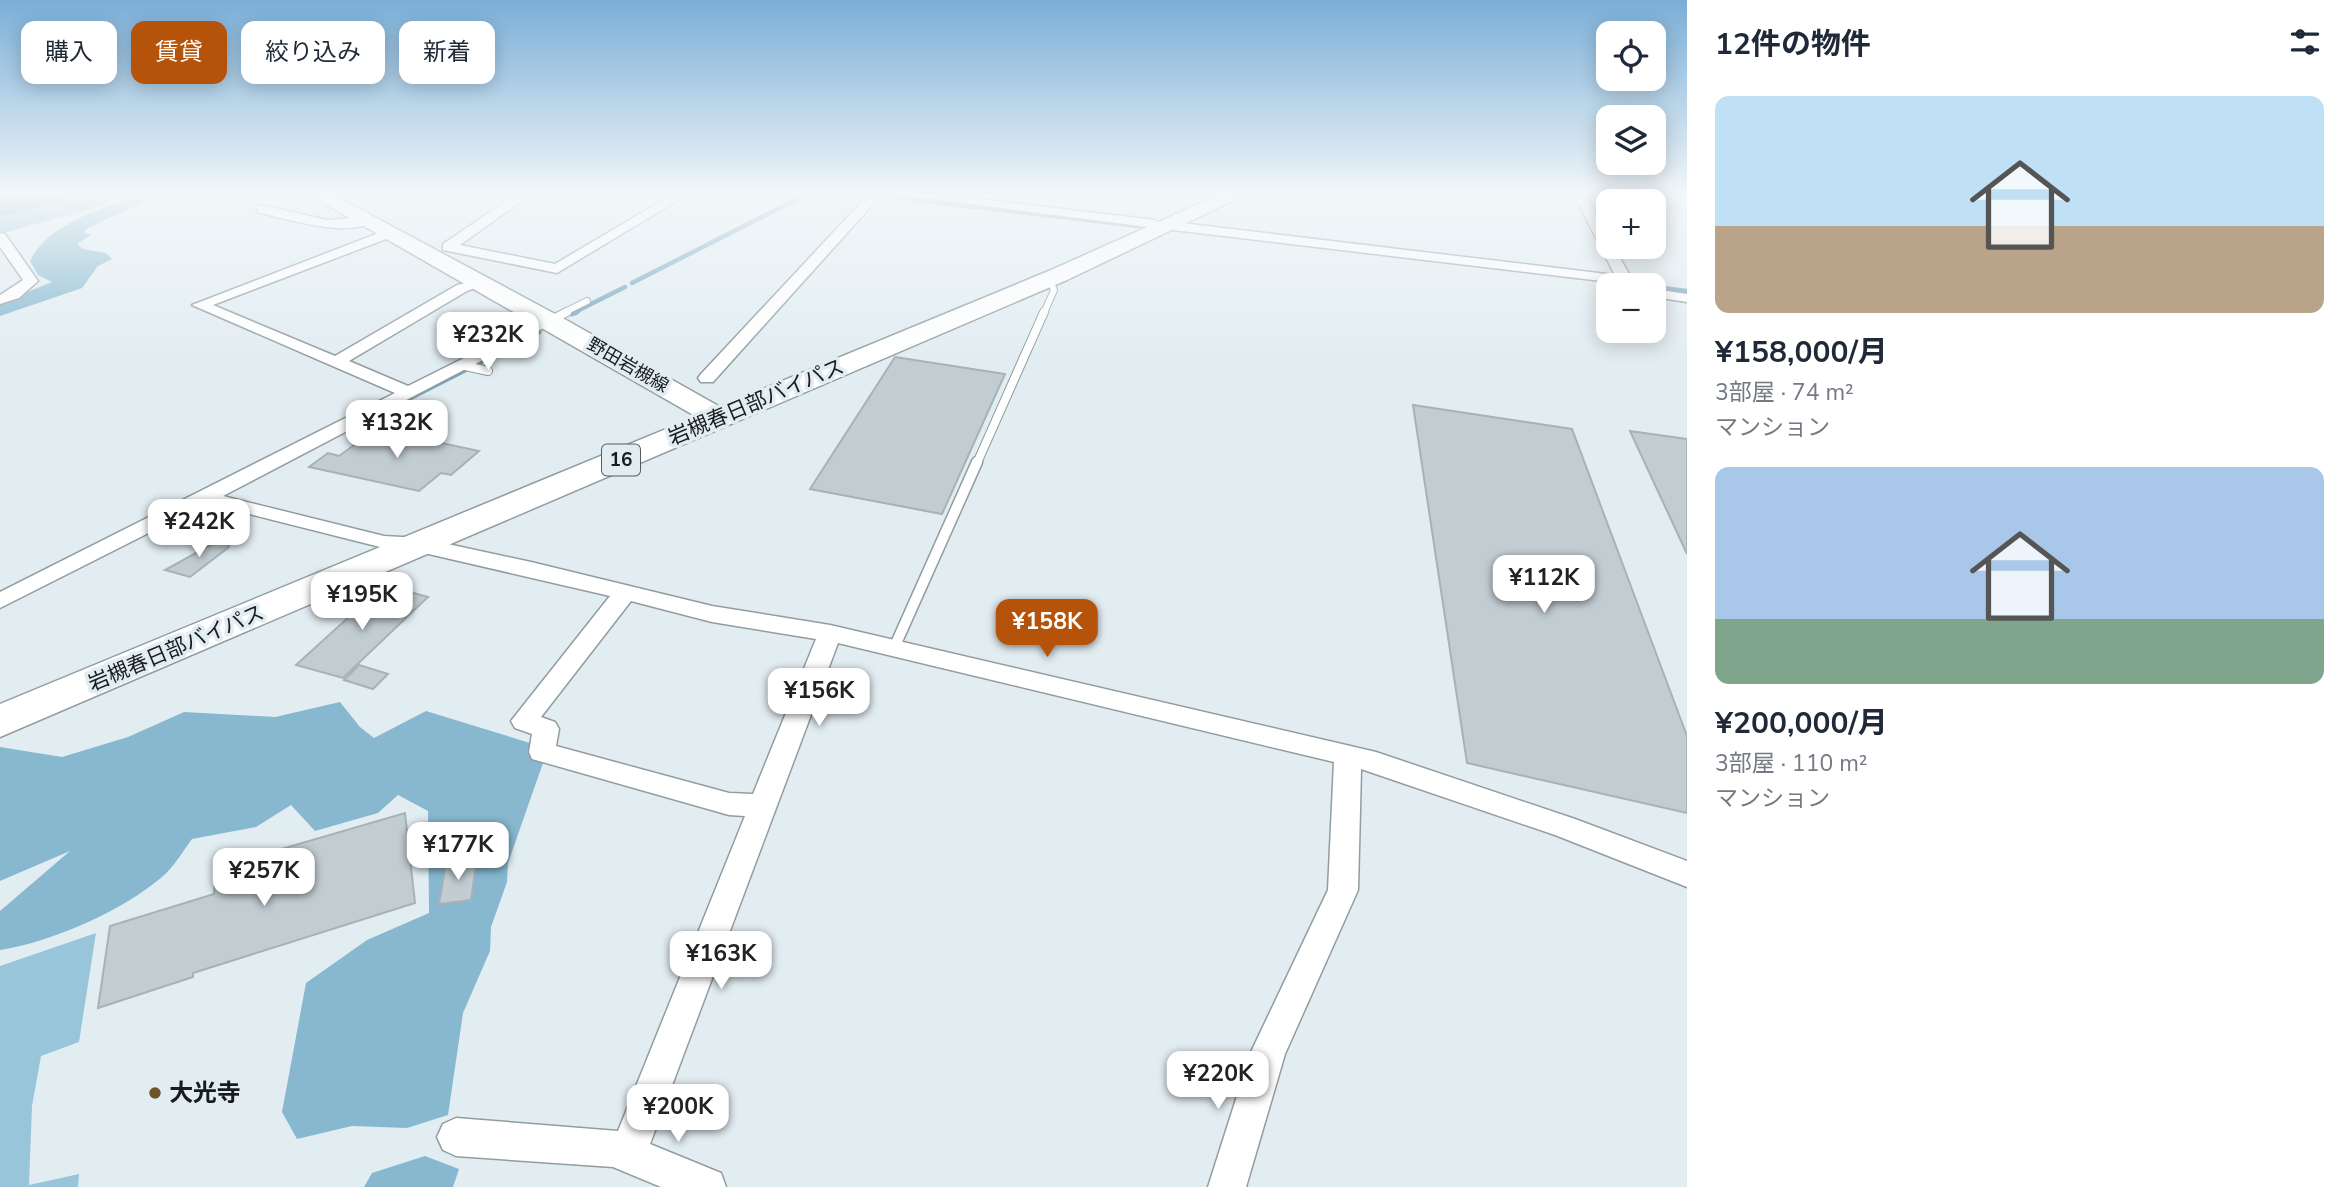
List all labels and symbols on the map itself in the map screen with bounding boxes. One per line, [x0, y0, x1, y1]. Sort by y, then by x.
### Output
pin: ¥232K [439, 312, 537, 372]
street label: 野田岩槻線 [583, 332, 673, 398]
street label: 岩槻春日部バイパス [664, 352, 848, 452]
pin: ¥132K [348, 400, 446, 460]
road number: 16 [602, 444, 640, 475]
pin: ¥242K [150, 500, 248, 559]
pin: ¥112K [1495, 556, 1593, 615]
pin: ¥195K [313, 572, 411, 632]
street label: 岩槻春日部バイパス [84, 598, 268, 698]
pin: ¥158K [998, 600, 1096, 659]
pin: ¥156K [770, 668, 868, 728]
pin: ¥177K [409, 822, 507, 882]
pin: ¥257K [215, 848, 313, 908]
pin: ¥163K [672, 932, 770, 991]
pin: ¥220K [1169, 1052, 1267, 1111]
place label: 大光寺 [169, 1077, 241, 1109]
pin: ¥200K [629, 1084, 727, 1144]
marker: 大光寺 [147, 1085, 163, 1101]

